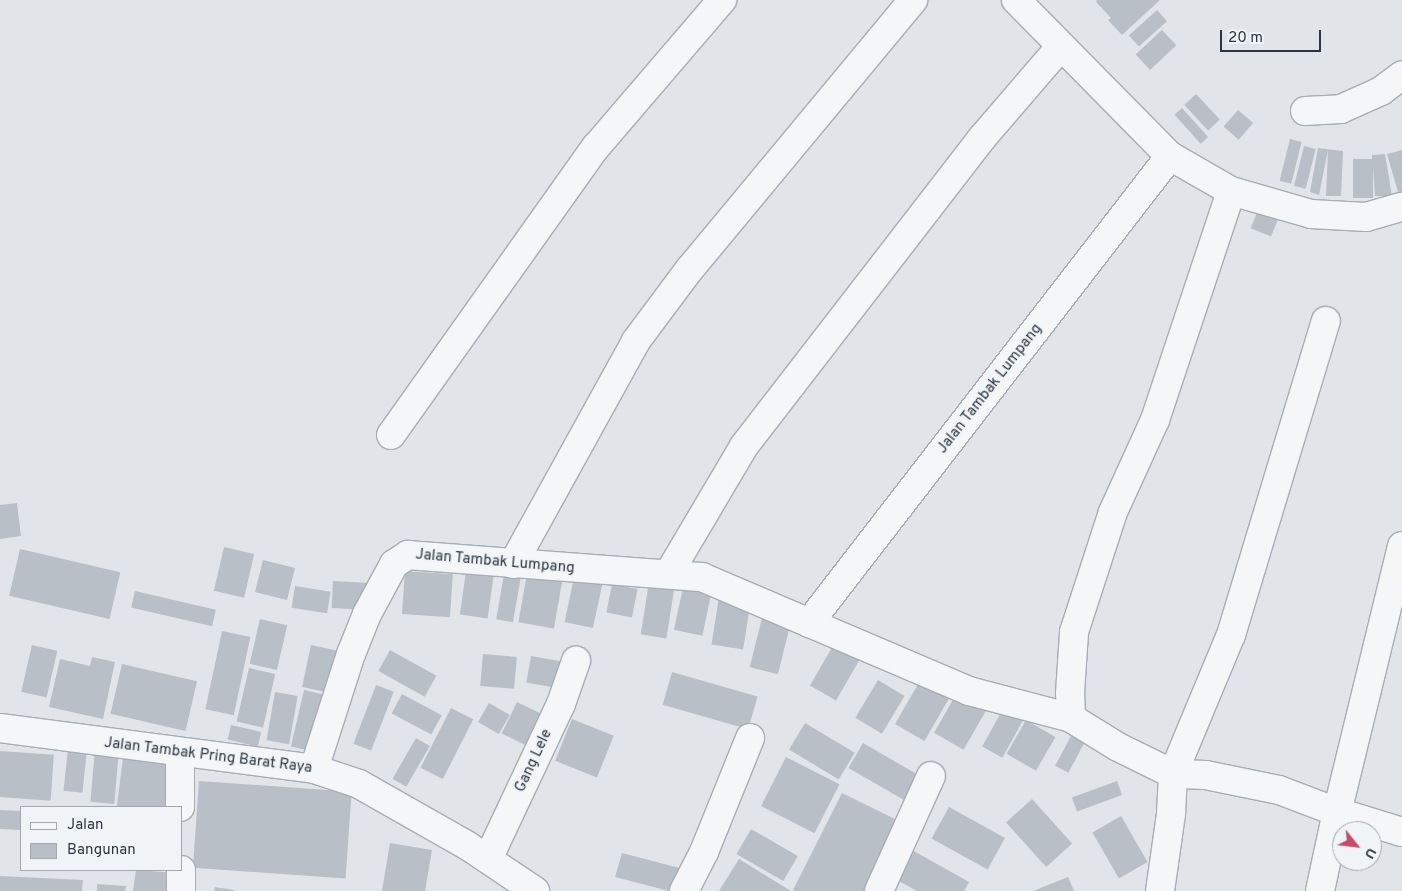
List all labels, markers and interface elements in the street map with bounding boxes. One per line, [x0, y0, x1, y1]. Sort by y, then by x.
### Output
scale bar [1222, 20, 1323, 52]
text: 20 m [1228, 29, 1263, 48]
street label: Jalan Tambak Lumpang [934, 320, 1046, 458]
street label: Jalan Tambak Lumpang [414, 546, 576, 578]
street label: Gang Lele [512, 727, 556, 795]
street label: Jalan Tambak Pring Barat Raya [103, 734, 313, 778]
legend [20, 806, 182, 871]
text: Jalan [67, 816, 104, 835]
north arrow [1332, 821, 1382, 871]
text: Bangunan [67, 841, 136, 860]
text: U [1360, 845, 1380, 862]

